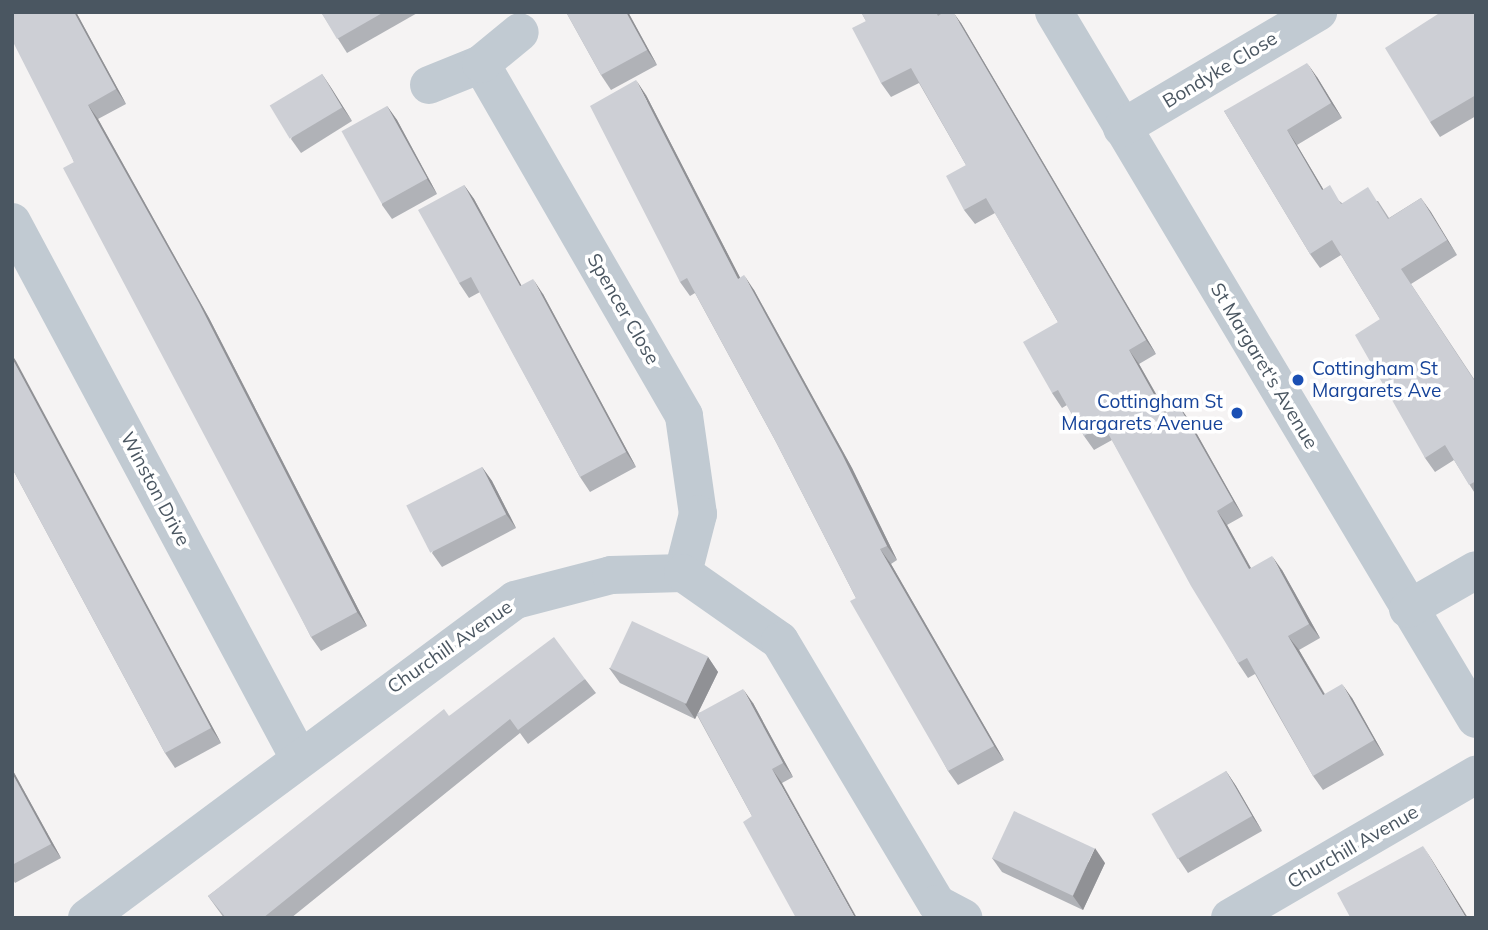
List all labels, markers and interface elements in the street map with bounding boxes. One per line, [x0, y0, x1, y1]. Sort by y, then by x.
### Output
street label: Bondyke Close [1159, 27, 1281, 113]
street label: Spencer Close [582, 250, 664, 368]
street label: St Margaret's Avenue [1205, 279, 1323, 453]
place label: Cottingham St Margarets Ave [1312, 358, 1441, 402]
marker: Cottingham St Margarets Ave [1290, 372, 1306, 388]
place label: Cottingham St Margarets Avenue [1061, 391, 1223, 435]
marker: Cottingham St Margarets Avenue [1229, 405, 1245, 421]
street label: Winston Drive [115, 428, 195, 550]
street label: Churchill Avenue [383, 595, 517, 699]
street label: Churchill Avenue [1284, 800, 1422, 894]

